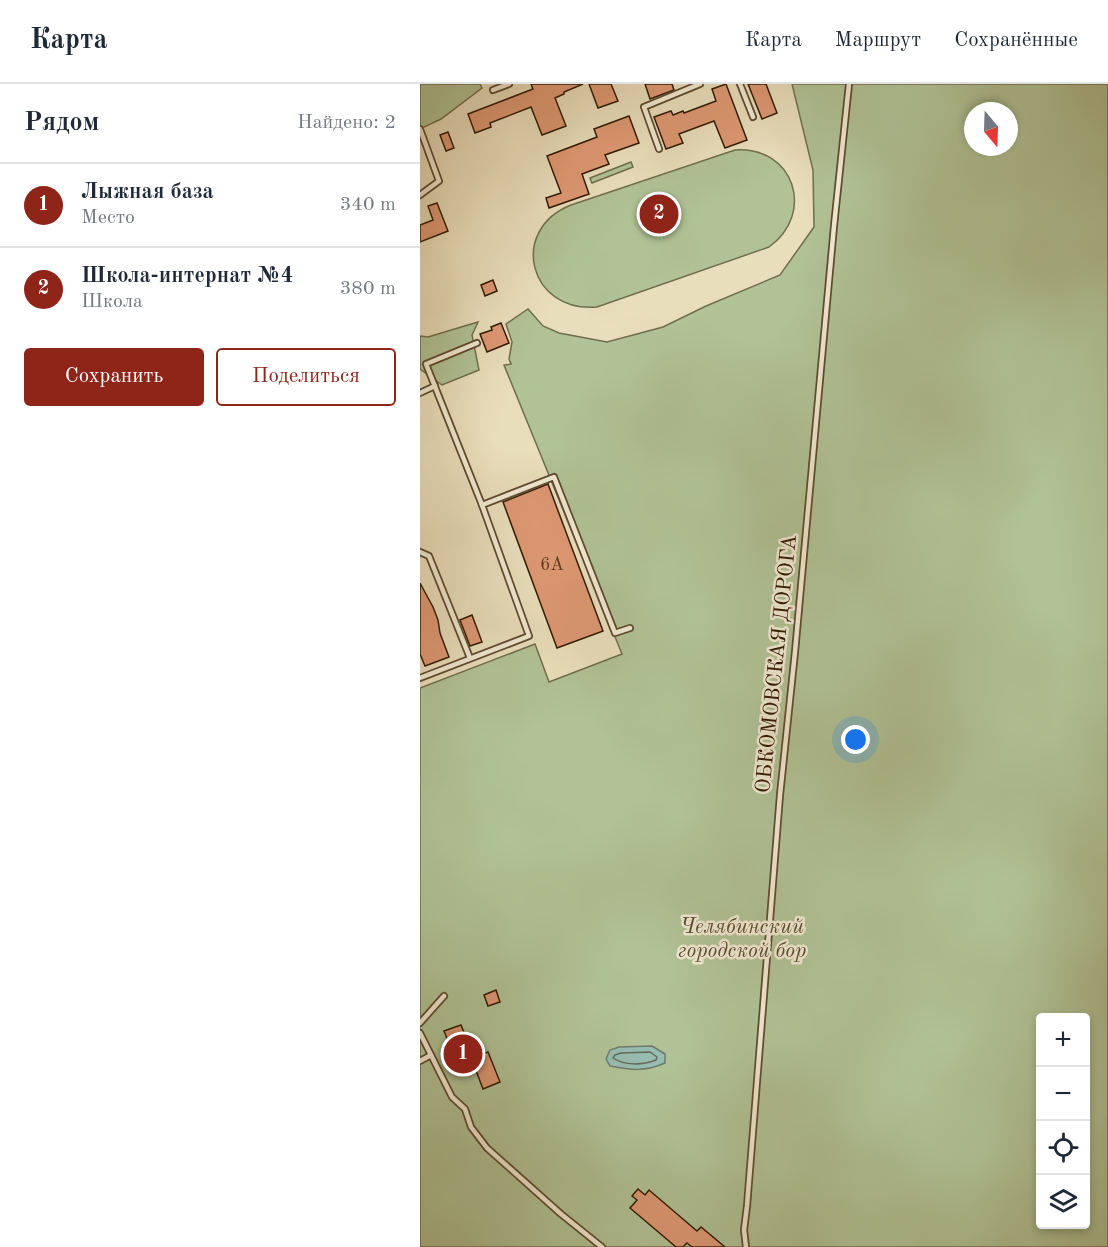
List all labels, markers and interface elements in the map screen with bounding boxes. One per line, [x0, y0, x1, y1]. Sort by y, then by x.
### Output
text: Карта [30, 27, 108, 55]
text: Карта [745, 30, 802, 51]
text: Маршрут [835, 30, 921, 51]
text: Сохранённые [954, 30, 1078, 51]
north arrow [964, 102, 1018, 156]
text: Рядом [24, 110, 99, 136]
text: Найдено: 2 [297, 113, 396, 133]
text: Лыжная база [81, 181, 214, 203]
pin: 2 [640, 192, 678, 236]
text: 1 [38, 195, 49, 215]
text: 340 m [340, 195, 396, 215]
text: Место [81, 208, 135, 228]
text: Школа-интернат №4 [81, 265, 293, 287]
text: 2 [38, 279, 49, 299]
text: 380 m [340, 279, 396, 299]
text: Школа [81, 292, 143, 312]
button: Сохранить [24, 348, 204, 406]
button: Поделиться [216, 348, 396, 406]
street label: ОБКОМОВСКАЯ ДОРОГА [753, 534, 801, 794]
house number: 6А [540, 556, 564, 574]
your location [841, 725, 870, 754]
park label: Челябинский городской бор [678, 917, 806, 962]
map controls [1036, 1013, 1090, 1229]
button: + [1036, 1013, 1090, 1067]
pin: 1 [444, 1032, 483, 1076]
button: − [1036, 1067, 1090, 1121]
button: locate [1036, 1121, 1090, 1175]
button: layers [1036, 1175, 1090, 1229]

